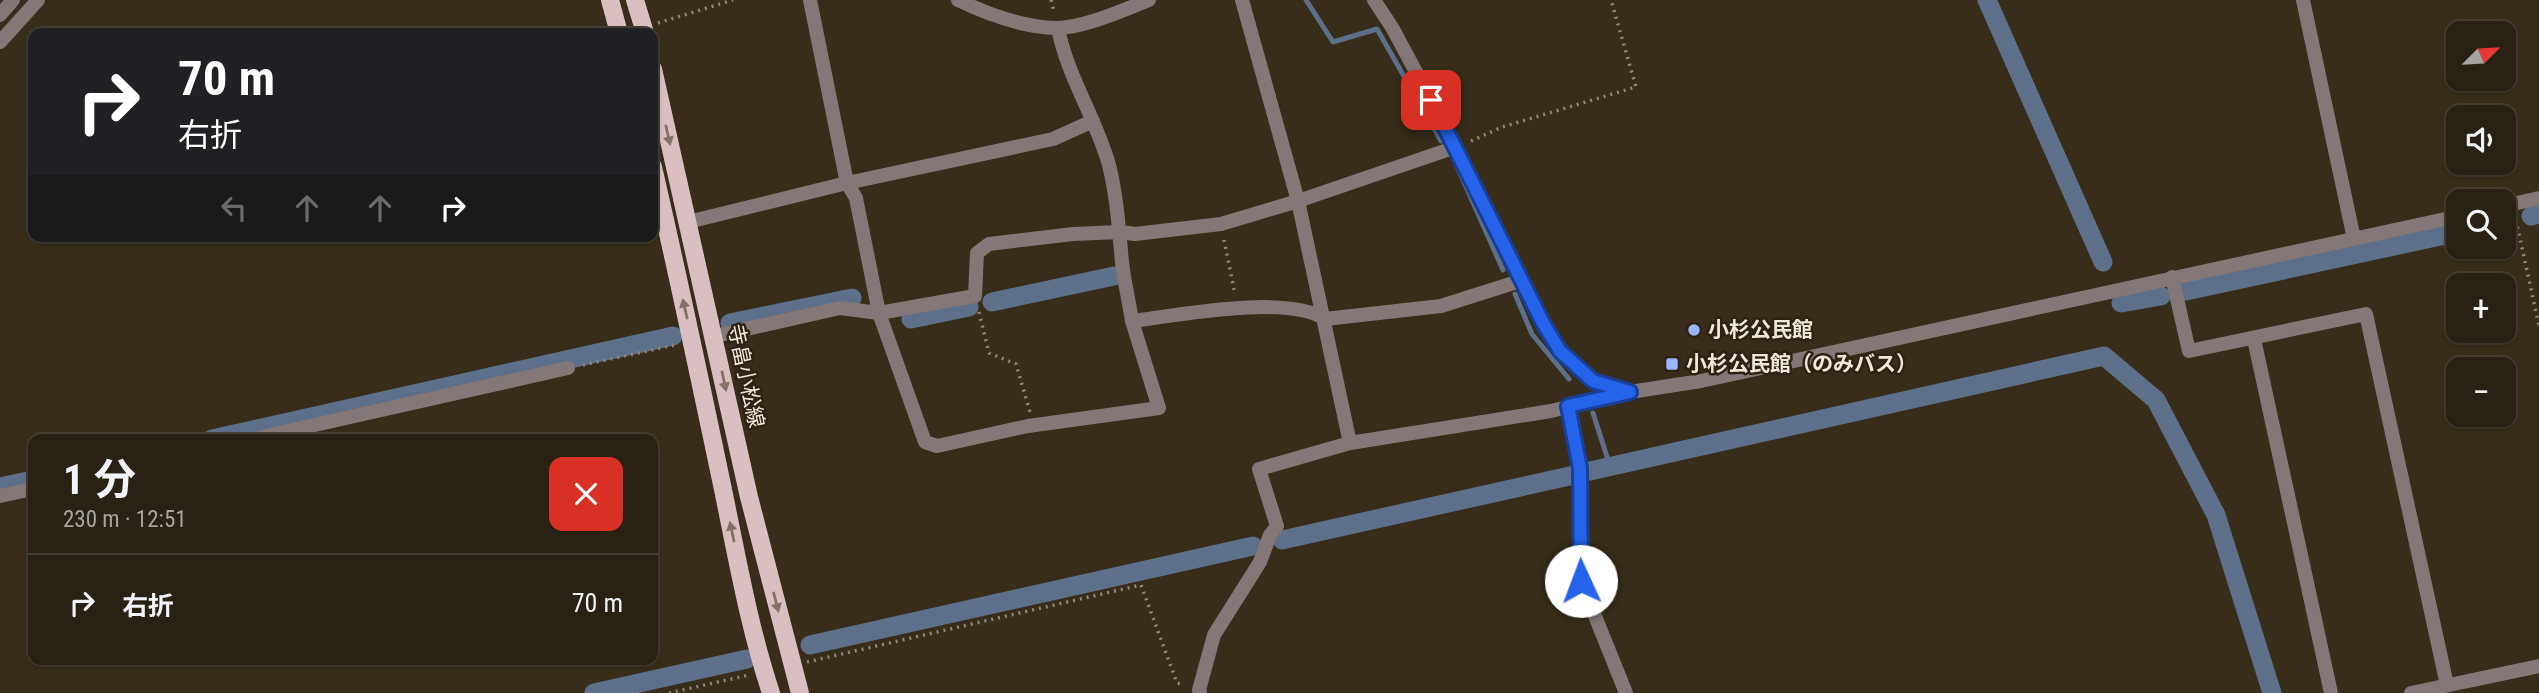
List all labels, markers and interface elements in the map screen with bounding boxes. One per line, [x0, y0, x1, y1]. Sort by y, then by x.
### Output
north arrow [2446, 21, 2516, 91]
map controls [2446, 21, 2516, 427]
text: 70 m [178, 50, 275, 107]
icon: right [63, 56, 154, 147]
pin [1401, 70, 1461, 130]
icon: arrive [1412, 81, 1450, 119]
button: sound [2446, 105, 2516, 175]
text: 右折 [178, 116, 242, 154]
one-way arrow [663, 124, 674, 146]
icon: left [215, 189, 253, 227]
icon: ahead [288, 189, 326, 227]
icon: ahead [361, 189, 399, 227]
icon: right [434, 189, 472, 227]
button: search [2446, 189, 2516, 259]
button: + [2446, 273, 2516, 343]
one-way arrow [679, 298, 690, 320]
place label: 小杉公民館 [1708, 318, 1813, 342]
street label: 寺畠小松線 [723, 322, 769, 430]
marker: 小杉公民館 [1686, 322, 1702, 338]
place label: 小杉公民館（のみバス） [1686, 352, 1917, 376]
marker: 小杉公民館（のみバス） [1664, 356, 1680, 372]
button: − [2446, 357, 2516, 427]
one-way arrow [719, 370, 730, 392]
text: 1 分 [63, 455, 136, 504]
button: close [549, 457, 623, 531]
text: 230 m · 12:51 [63, 506, 187, 533]
one-way arrow [726, 521, 737, 543]
position arrow [1544, 544, 1618, 618]
icon: right [63, 584, 101, 622]
text: 70 m [572, 588, 623, 618]
text: 右折 [122, 591, 174, 621]
one-way arrow [771, 591, 782, 613]

